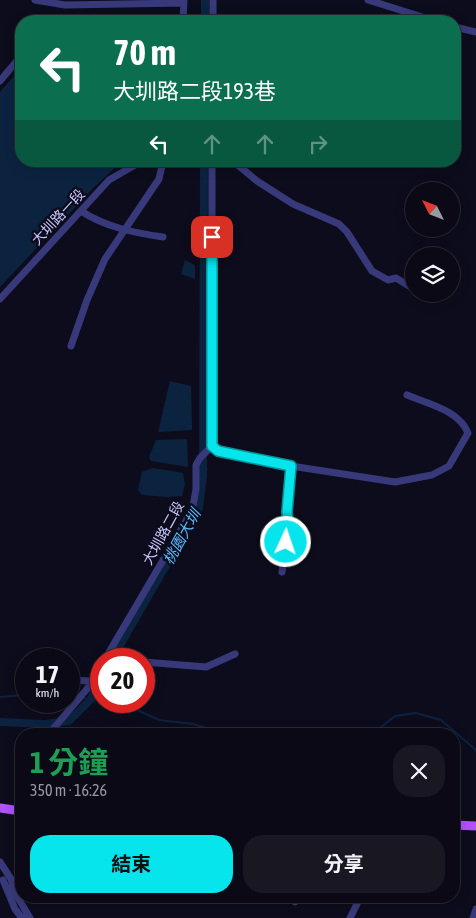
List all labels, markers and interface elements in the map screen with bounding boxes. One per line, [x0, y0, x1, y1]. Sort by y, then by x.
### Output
text: 70 m [113, 32, 176, 72]
icon: left [30, 35, 95, 100]
text: 大圳路二段193巷 [113, 78, 276, 104]
icon: left [145, 130, 173, 158]
icon: ahead [198, 130, 226, 158]
icon: ahead [251, 130, 279, 158]
icon: right [304, 130, 332, 158]
north arrow [405, 182, 460, 238]
map controls [405, 182, 460, 302]
street label: 大圳路一段 [28, 186, 88, 248]
pin [191, 216, 233, 258]
icon: arrive [198, 223, 226, 251]
button: layers [405, 247, 460, 302]
street label: 大圳路二段 [139, 499, 187, 567]
water label: 桃園大圳 [160, 505, 205, 567]
position arrow [259, 515, 311, 567]
speed limit sign: 20 [90, 648, 155, 713]
text: 17 [36, 660, 59, 688]
text: km/h [36, 686, 59, 700]
text: 1 分鐘 [30, 745, 108, 779]
button: close [393, 745, 445, 797]
text: 350 m · 16:26 [30, 781, 107, 799]
button: 結束 [30, 835, 233, 893]
button: 分享 [243, 835, 445, 893]

